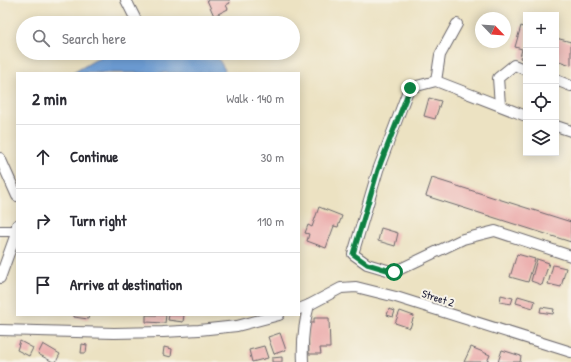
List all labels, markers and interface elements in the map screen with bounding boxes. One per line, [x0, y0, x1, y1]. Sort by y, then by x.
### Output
north arrow [475, 12, 511, 48]
map controls [523, 12, 559, 156]
button: + [523, 12, 559, 48]
search box [16, 16, 300, 60]
icon: search [30, 27, 52, 49]
text: Search here [62, 28, 126, 49]
button: − [523, 48, 559, 84]
route end [401, 79, 419, 97]
button: locate [523, 84, 559, 120]
text: 2 min [32, 87, 67, 110]
text: Walk · 140 m [226, 89, 284, 107]
button: layers [523, 120, 559, 156]
icon: ahead [32, 146, 54, 168]
text: Continue [70, 146, 118, 167]
text: 30 m [261, 148, 284, 166]
icon: right [32, 210, 54, 232]
text: Turn right [70, 210, 126, 231]
text: 110 m [257, 212, 284, 230]
route start [385, 263, 403, 281]
icon: arrive [32, 274, 54, 296]
text: Arrive at destination [70, 274, 182, 295]
street label: Street 2 [420, 286, 456, 310]

